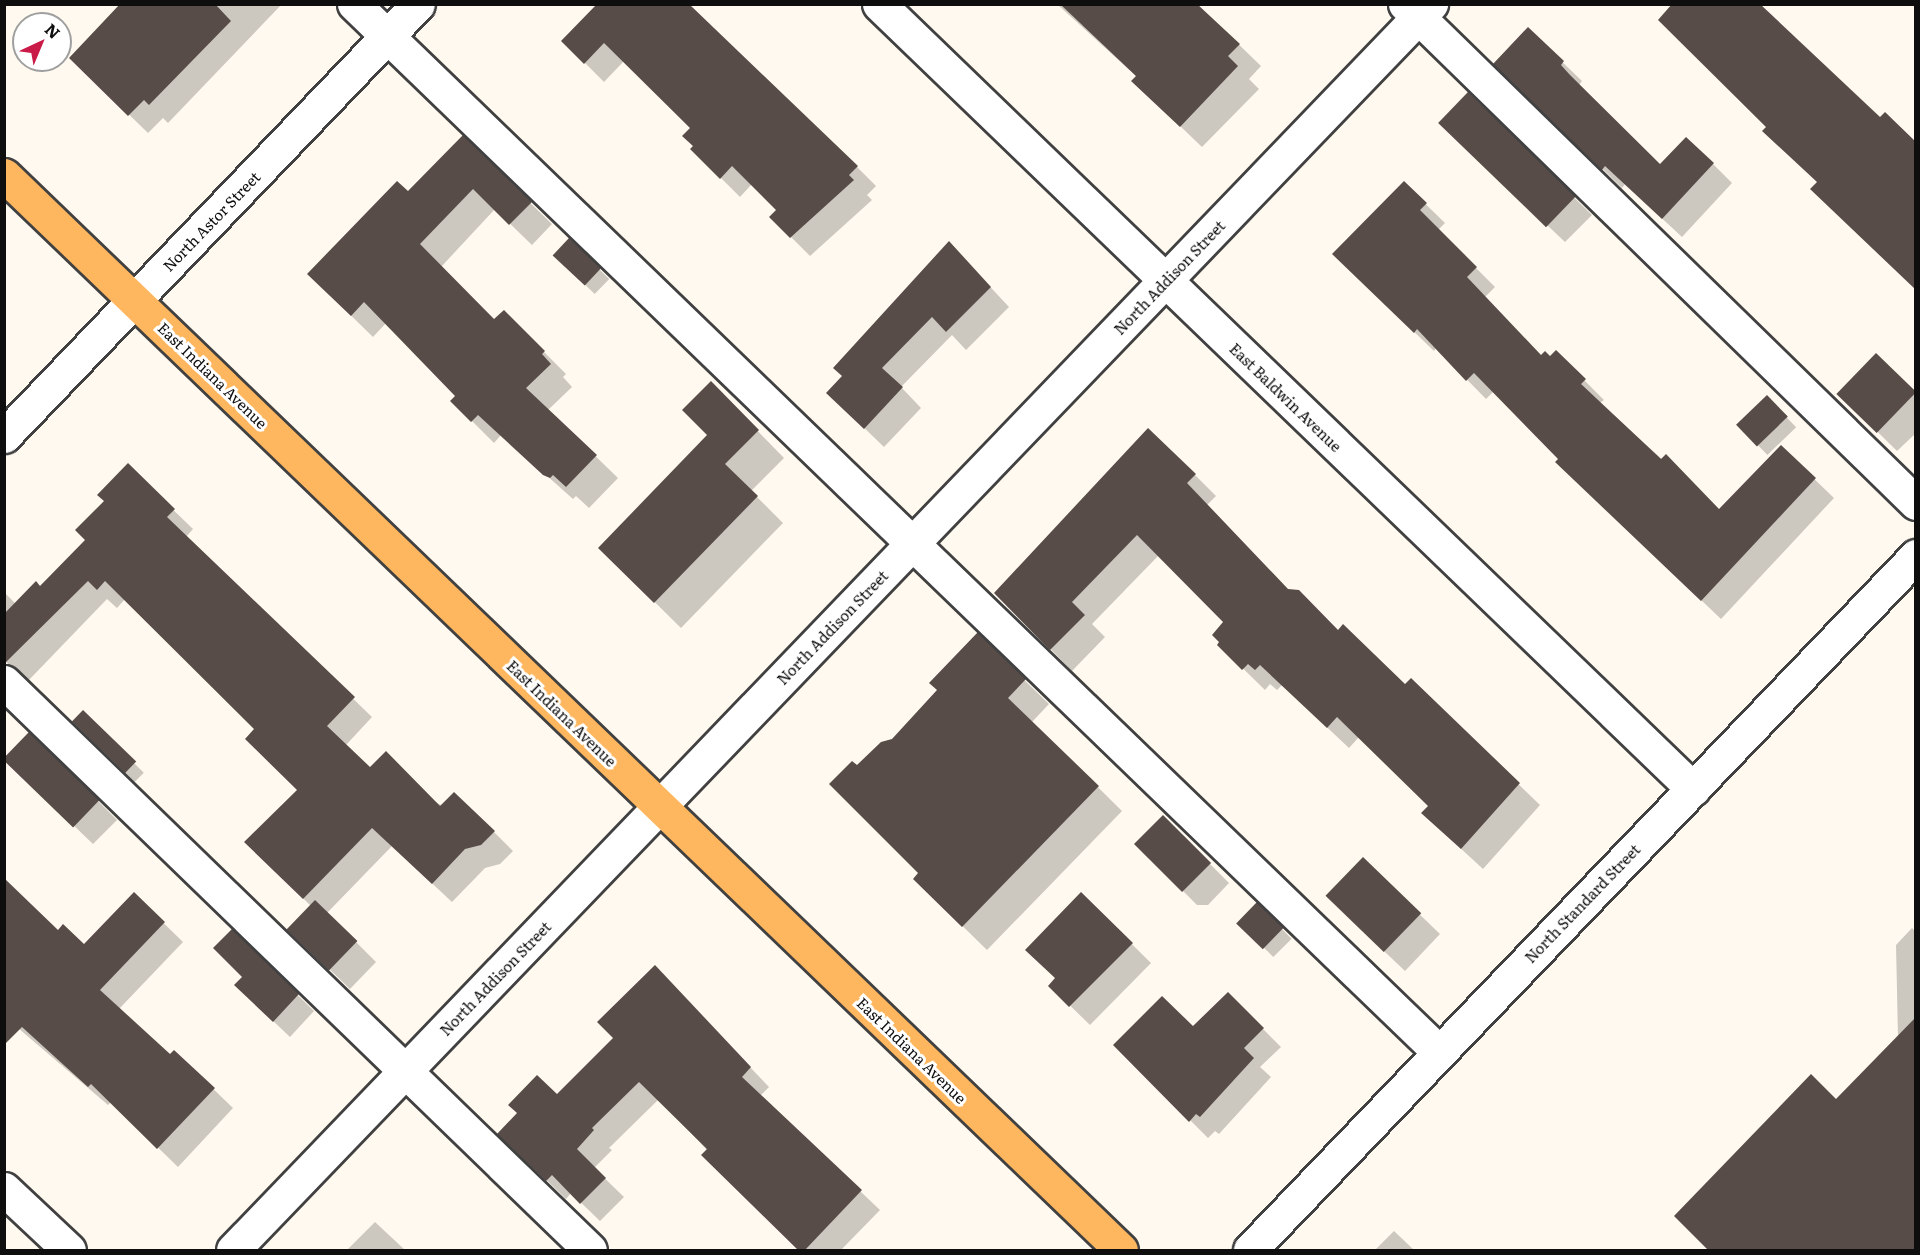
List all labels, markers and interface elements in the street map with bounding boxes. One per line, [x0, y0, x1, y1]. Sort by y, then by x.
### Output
north arrow [12, 12, 72, 72]
text: N [40, 17, 66, 44]
street label: North Astor Street [159, 167, 263, 275]
street label: North Addison Street [1110, 216, 1228, 338]
street label: East Indiana Avenue [155, 318, 271, 432]
street label: East Baldwin Avenue [1226, 339, 1346, 455]
street label: North Addison Street [773, 566, 891, 688]
street label: East Indiana Avenue [504, 656, 620, 770]
street label: North Standard Street [1521, 840, 1643, 966]
street label: North Addison Street [436, 917, 554, 1039]
street label: East Indiana Avenue [854, 993, 970, 1107]

